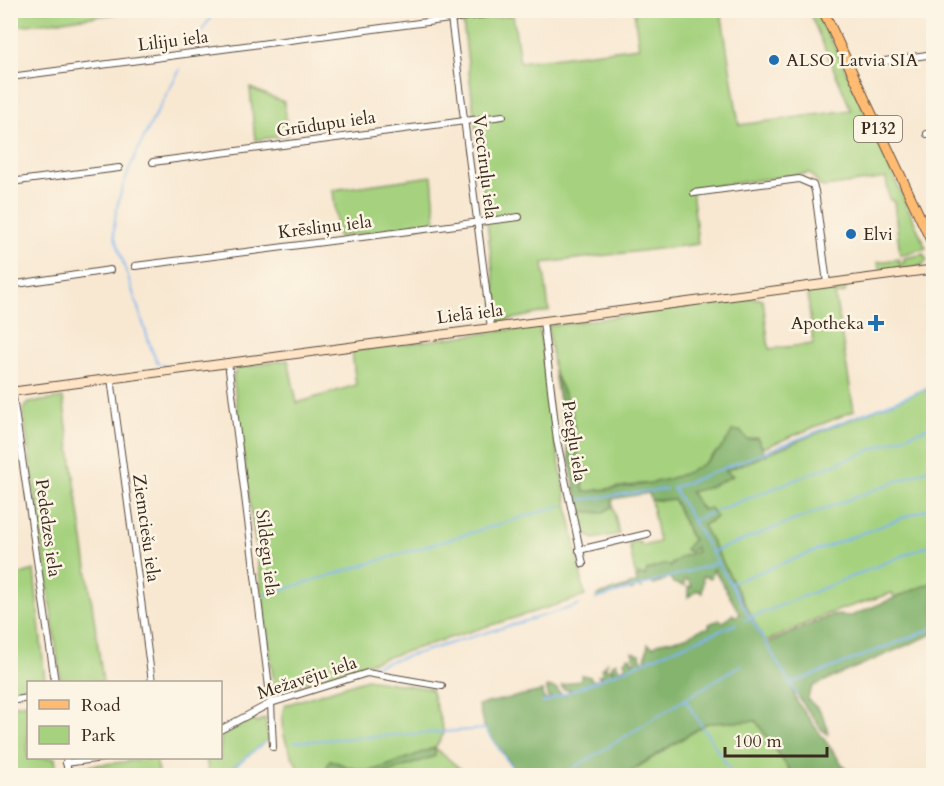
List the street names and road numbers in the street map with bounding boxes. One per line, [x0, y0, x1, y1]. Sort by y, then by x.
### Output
street label: Liliju iela [136, 24, 210, 58]
street label: Grūdupu iela [275, 105, 377, 143]
street label: Veccīruļu iela [466, 114, 504, 221]
road number: P132 [854, 116, 902, 142]
street label: Krēsliņu iela [277, 209, 374, 245]
street label: Lielā iela [435, 297, 505, 330]
street label: Paegļu iela [555, 399, 593, 483]
street label: Ziemciešu iela [126, 472, 166, 584]
street label: Pededzes iela [29, 477, 67, 579]
street label: Sildegu iela [249, 508, 285, 598]
street label: Mežavēju iela [254, 650, 360, 706]

